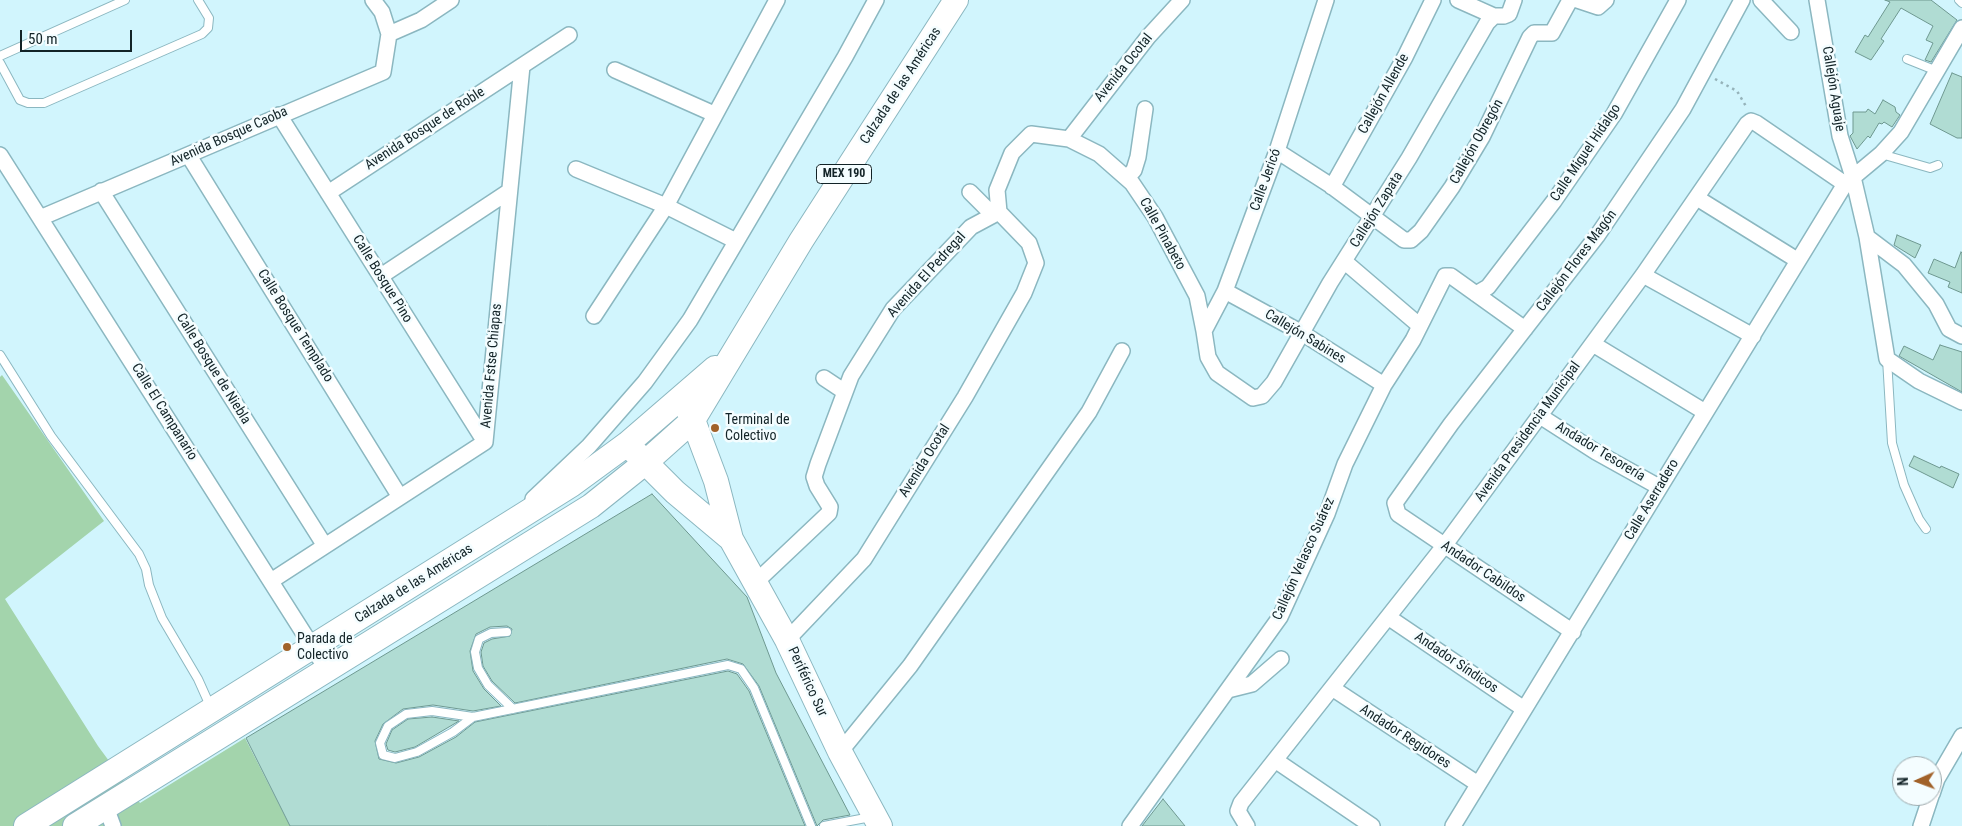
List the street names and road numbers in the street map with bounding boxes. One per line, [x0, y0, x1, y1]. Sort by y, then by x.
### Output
street label: Calzada de las Américas [857, 24, 945, 148]
street label: Avenida Ocotal [1091, 30, 1157, 106]
street label: Callejón Aguaje [1818, 45, 1848, 133]
street label: Callejón Allende [1355, 51, 1413, 137]
street label: Avenida Bosque de Roble [362, 84, 488, 174]
street label: Callejón Obregón [1447, 97, 1507, 187]
street label: Calle Miguel Hidalgo [1547, 101, 1625, 205]
street label: Avenida Bosque Caoba [168, 104, 290, 170]
street label: Calle Jericó [1247, 147, 1285, 213]
road number: MEX 190 [816, 164, 872, 183]
street label: Callejón Zapata [1347, 169, 1407, 251]
street label: Calle Pinabeto [1135, 195, 1189, 273]
street label: Callejón Flores Magón [1533, 207, 1621, 315]
street label: Avenida El Pedregal [884, 229, 970, 321]
street label: Calle Bosque Pino [348, 232, 416, 326]
street label: Calle Bosque Templado [253, 266, 337, 386]
street label: Avenida Fstse Chiapas [478, 303, 506, 429]
street label: Callejón Sabines [1261, 306, 1349, 368]
street label: Calle Bosque de Niebla [172, 311, 254, 427]
street label: Avenida Presidencia Municipal [1472, 359, 1584, 505]
street label: Calle El Campanario [127, 360, 201, 464]
street label: Andador Tesorería [1552, 419, 1648, 485]
street label: Avenida Ocotal [896, 421, 954, 501]
street label: Calle Aserradero [1621, 456, 1683, 544]
street label: Callejón Velasco Suárez [1269, 495, 1339, 623]
street label: Andador Cabildos [1438, 538, 1528, 606]
street label: Calzada de las Américas [352, 541, 476, 627]
street label: Andador Síndicos [1411, 629, 1501, 697]
street label: Periférico Sur [784, 644, 830, 720]
street label: Andador Regidores [1356, 701, 1454, 773]

